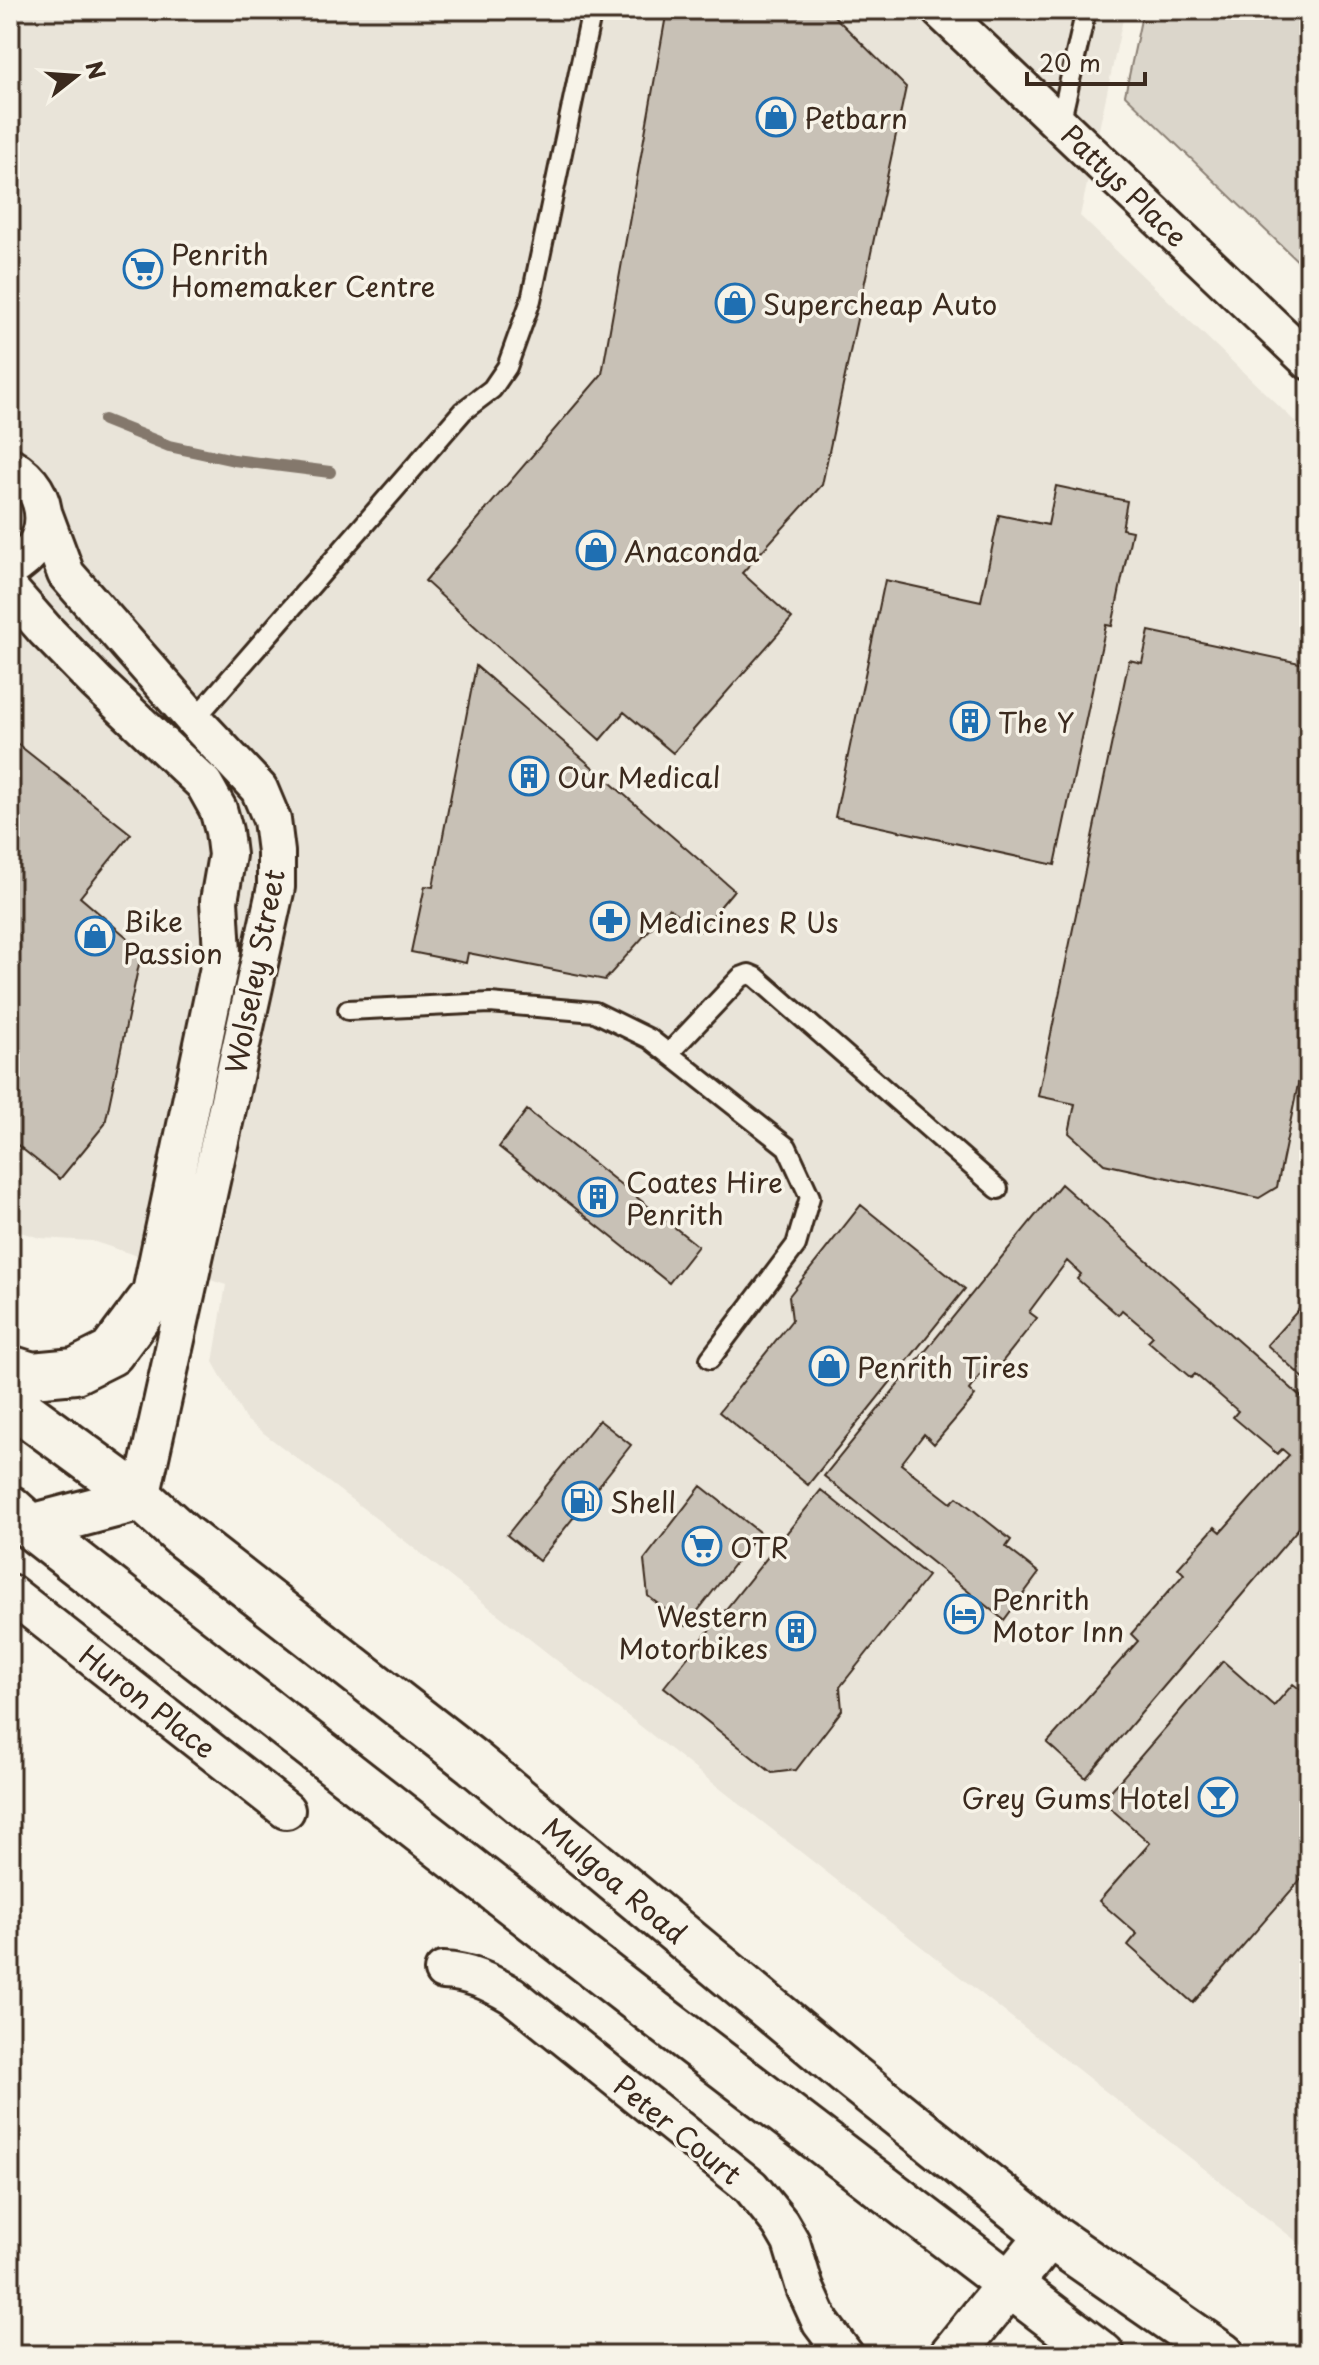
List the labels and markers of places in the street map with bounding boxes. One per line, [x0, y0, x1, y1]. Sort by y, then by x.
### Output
shop icon: Petbarn [755, 96, 797, 138]
place label: Petbarn [804, 96, 908, 139]
place label: Penrith Homemaker Centre [171, 232, 435, 307]
supermarket icon: Penrith Homemaker Centre [122, 248, 164, 290]
shop icon: Supercheap Auto [714, 282, 756, 324]
place label: Supercheap Auto [763, 282, 997, 325]
shop icon: Anaconda [575, 529, 617, 571]
place label: Anaconda [624, 529, 760, 572]
building icon: The Y [949, 700, 991, 742]
place label: The Y [998, 700, 1074, 743]
building icon: Our Medical [508, 755, 550, 797]
place label: Our Medical [557, 755, 721, 798]
place label: Bike Passion [123, 899, 223, 974]
pharmacy icon: Medicines R Us [589, 900, 631, 942]
place label: Medicines R Us [638, 900, 839, 943]
shop icon: Bike Passion [74, 915, 116, 957]
place label: Coates Hire Penrith [626, 1160, 783, 1235]
building icon: Coates Hire Penrith [577, 1176, 619, 1218]
shop icon: Penrith Tires [808, 1345, 850, 1387]
place label: Penrith Tires [857, 1345, 1029, 1388]
fuel station icon: Shell [561, 1480, 603, 1522]
place label: Shell [610, 1480, 676, 1523]
supermarket icon: OTR [681, 1525, 723, 1567]
place label: OTR [730, 1525, 789, 1568]
place label: Penrith Motor Inn [992, 1577, 1124, 1652]
hotel icon: Penrith Motor Inn [943, 1593, 985, 1635]
place label: Western Motorbikes [619, 1594, 768, 1669]
building icon: Western Motorbikes [775, 1610, 817, 1652]
place label: Grey Gums Hotel [962, 1776, 1190, 1819]
bar icon: Grey Gums Hotel [1197, 1776, 1239, 1818]

